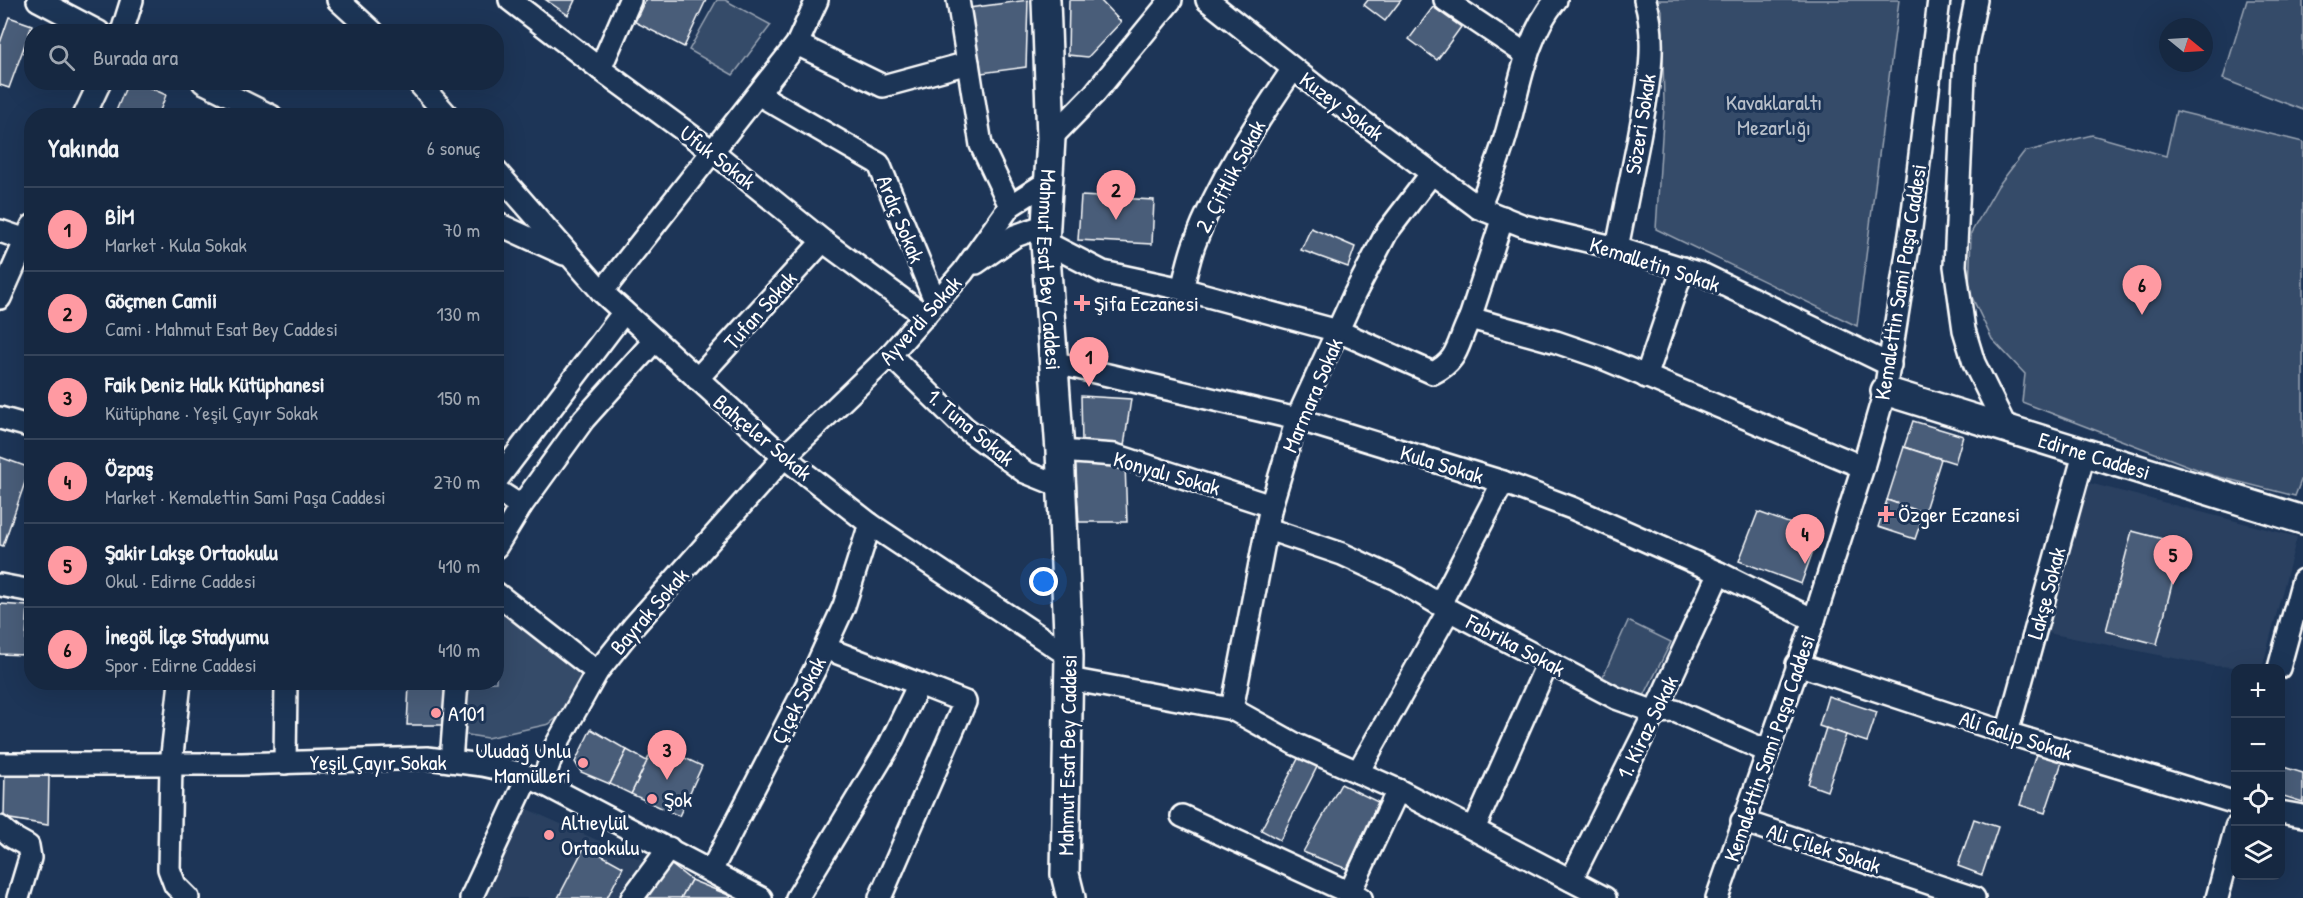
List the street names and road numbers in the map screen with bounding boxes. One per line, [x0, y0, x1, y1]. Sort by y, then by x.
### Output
street label: Kuzey Sokak [1294, 64, 1390, 148]
street label: Sözeri Sokak [1617, 72, 1663, 176]
street label: 2. Çiftlik Sokak [1188, 115, 1272, 237]
street label: Ufuk Sokak [674, 118, 762, 196]
street label: Kemalettin Sami Paşa Caddesi [1867, 162, 1933, 402]
street label: Mahmut Esat Bey Caddesi [1030, 168, 1069, 371]
street label: Ardıç Sokak [870, 171, 932, 267]
street label: Kemalletin Sokak [1586, 229, 1724, 299]
street label: Tufan Sokak [717, 264, 803, 356]
street label: Ayverdi Sokak [872, 269, 968, 371]
street label: Marmara Sokak [1274, 333, 1350, 457]
street label: 1. Tuna Sokak [921, 381, 1021, 473]
street label: Bahçeler Sokak [707, 387, 819, 487]
street label: Edirne Caddesi [2035, 424, 2154, 487]
street label: Kula Sokak [1397, 437, 1487, 491]
street label: Konyalı Sokak [1110, 443, 1224, 503]
street label: Lakşe Sokak [2019, 544, 2073, 642]
street label: Bayrak Sokak [603, 561, 695, 661]
street label: Fabrika Sokak [1460, 606, 1571, 684]
street label: Kemalettin Sami Paşa Caddesi [1716, 630, 1822, 866]
street label: Çiçek Sokak [763, 651, 833, 749]
street label: Mahmut Esat Bey Caddesi [1050, 654, 1084, 856]
street label: 1. Kiraz Sokak [1609, 670, 1685, 784]
street label: Ali Galip Sokak [1956, 703, 2076, 767]
street label: Yeşil Çayır Sokak [309, 747, 447, 777]
street label: Ali Çilek Sokak [1763, 815, 1885, 881]

